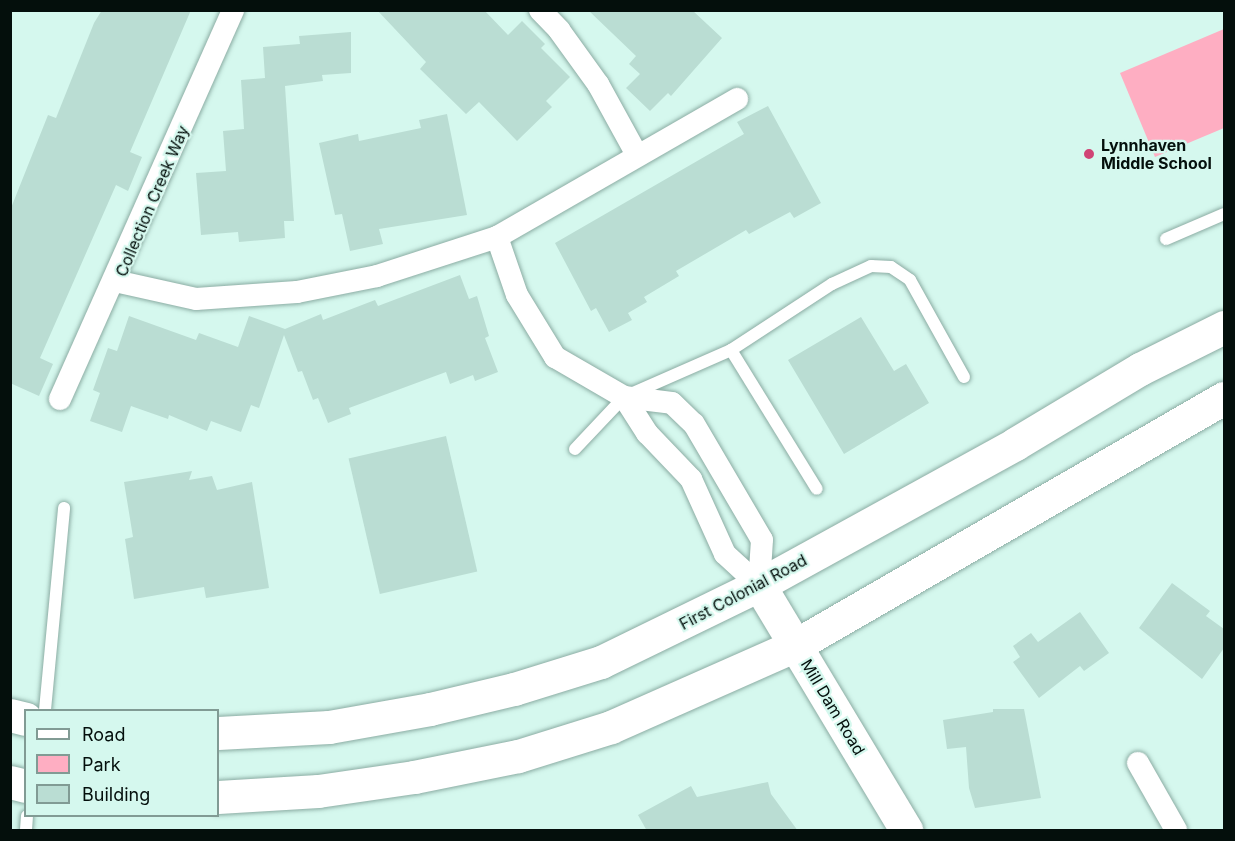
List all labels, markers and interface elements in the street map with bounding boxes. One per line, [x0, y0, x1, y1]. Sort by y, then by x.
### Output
street label: Collection Creek Way [111, 123, 193, 279]
place label: Lynnhaven Middle School [1101, 135, 1212, 173]
marker: Lynnhaven Middle School [1082, 147, 1096, 161]
street label: First Colonial Road [676, 550, 810, 634]
street label: Mill Dam Road [797, 656, 869, 758]
legend [24, 709, 219, 817]
text: Road [82, 724, 125, 745]
text: Park [82, 754, 121, 775]
text: Building [82, 784, 150, 805]

